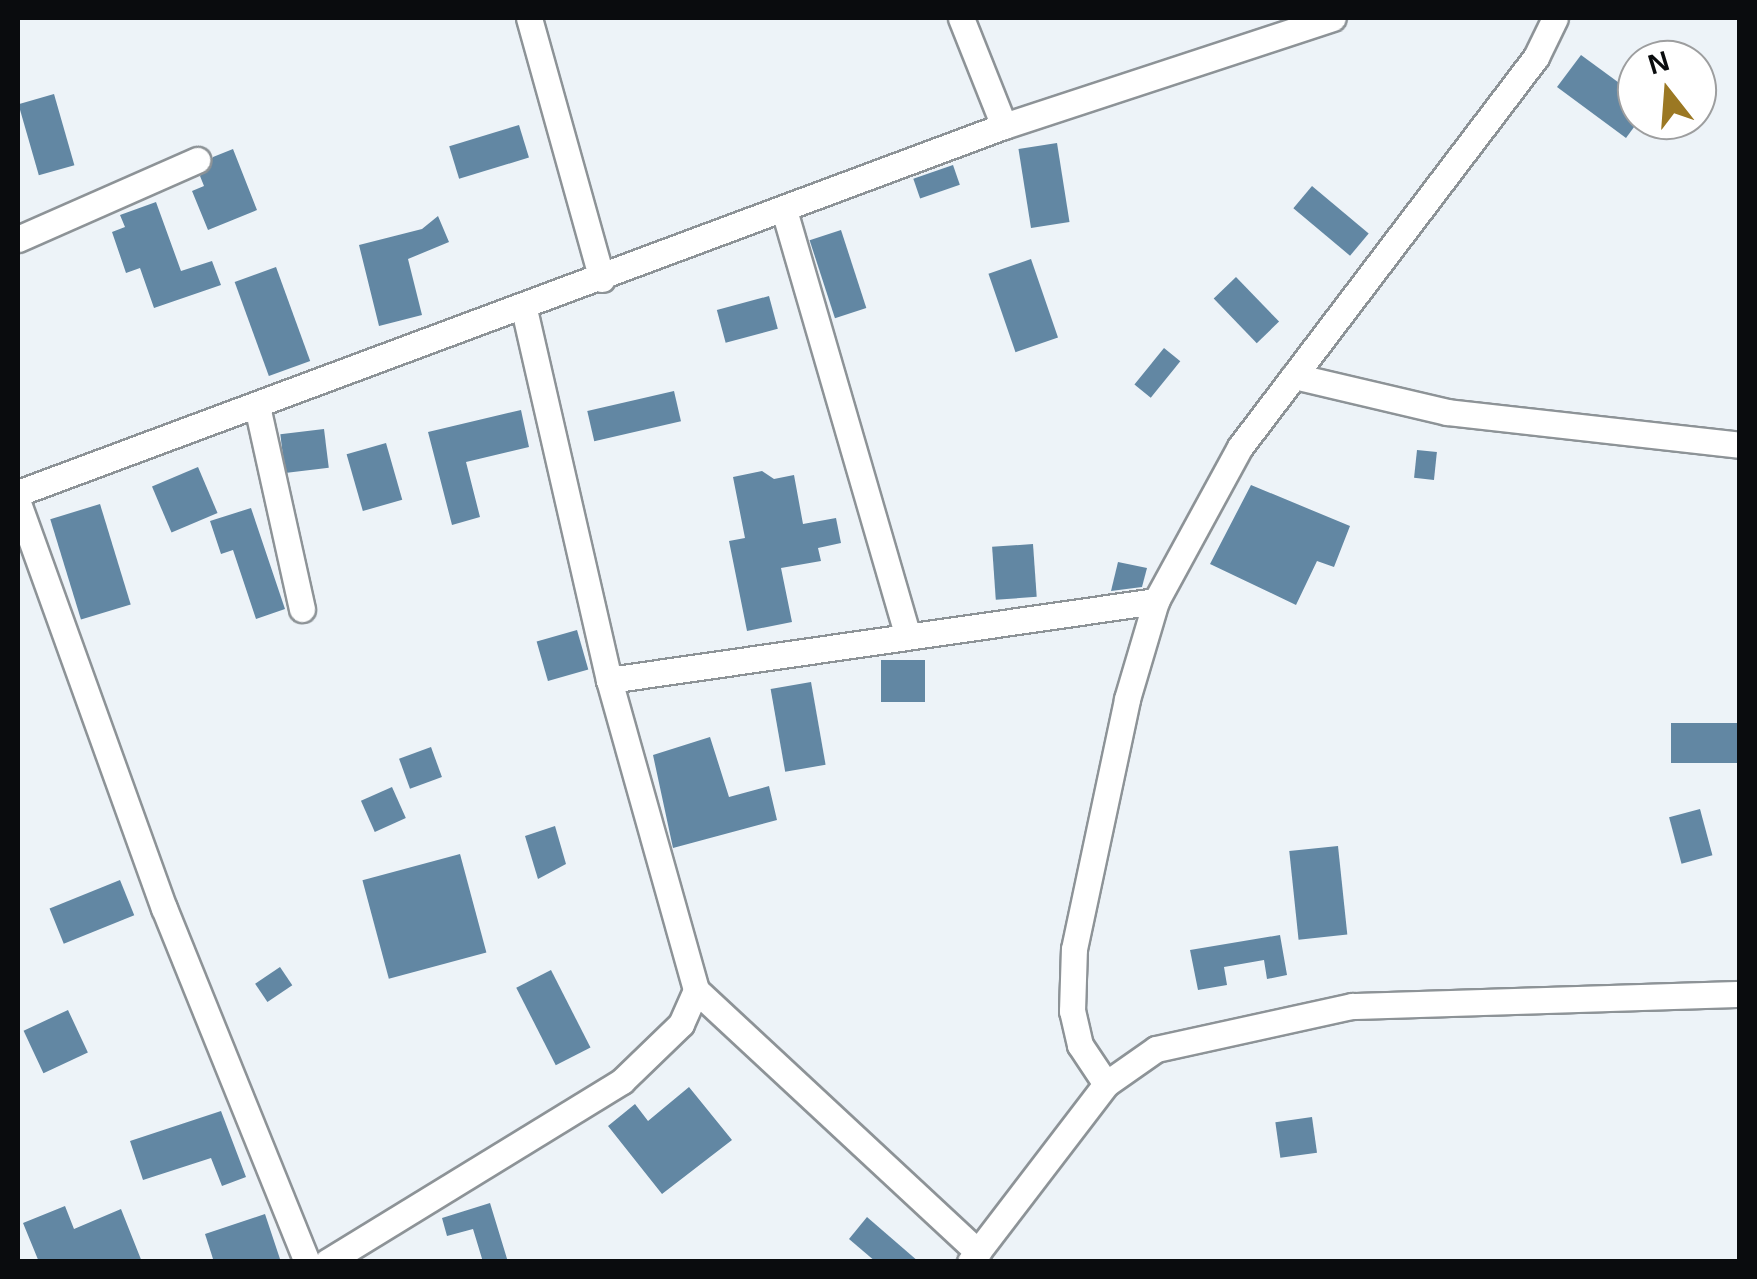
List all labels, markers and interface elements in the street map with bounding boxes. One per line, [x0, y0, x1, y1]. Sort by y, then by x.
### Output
north arrow [1617, 40, 1717, 140]
text: N [1644, 45, 1673, 81]

